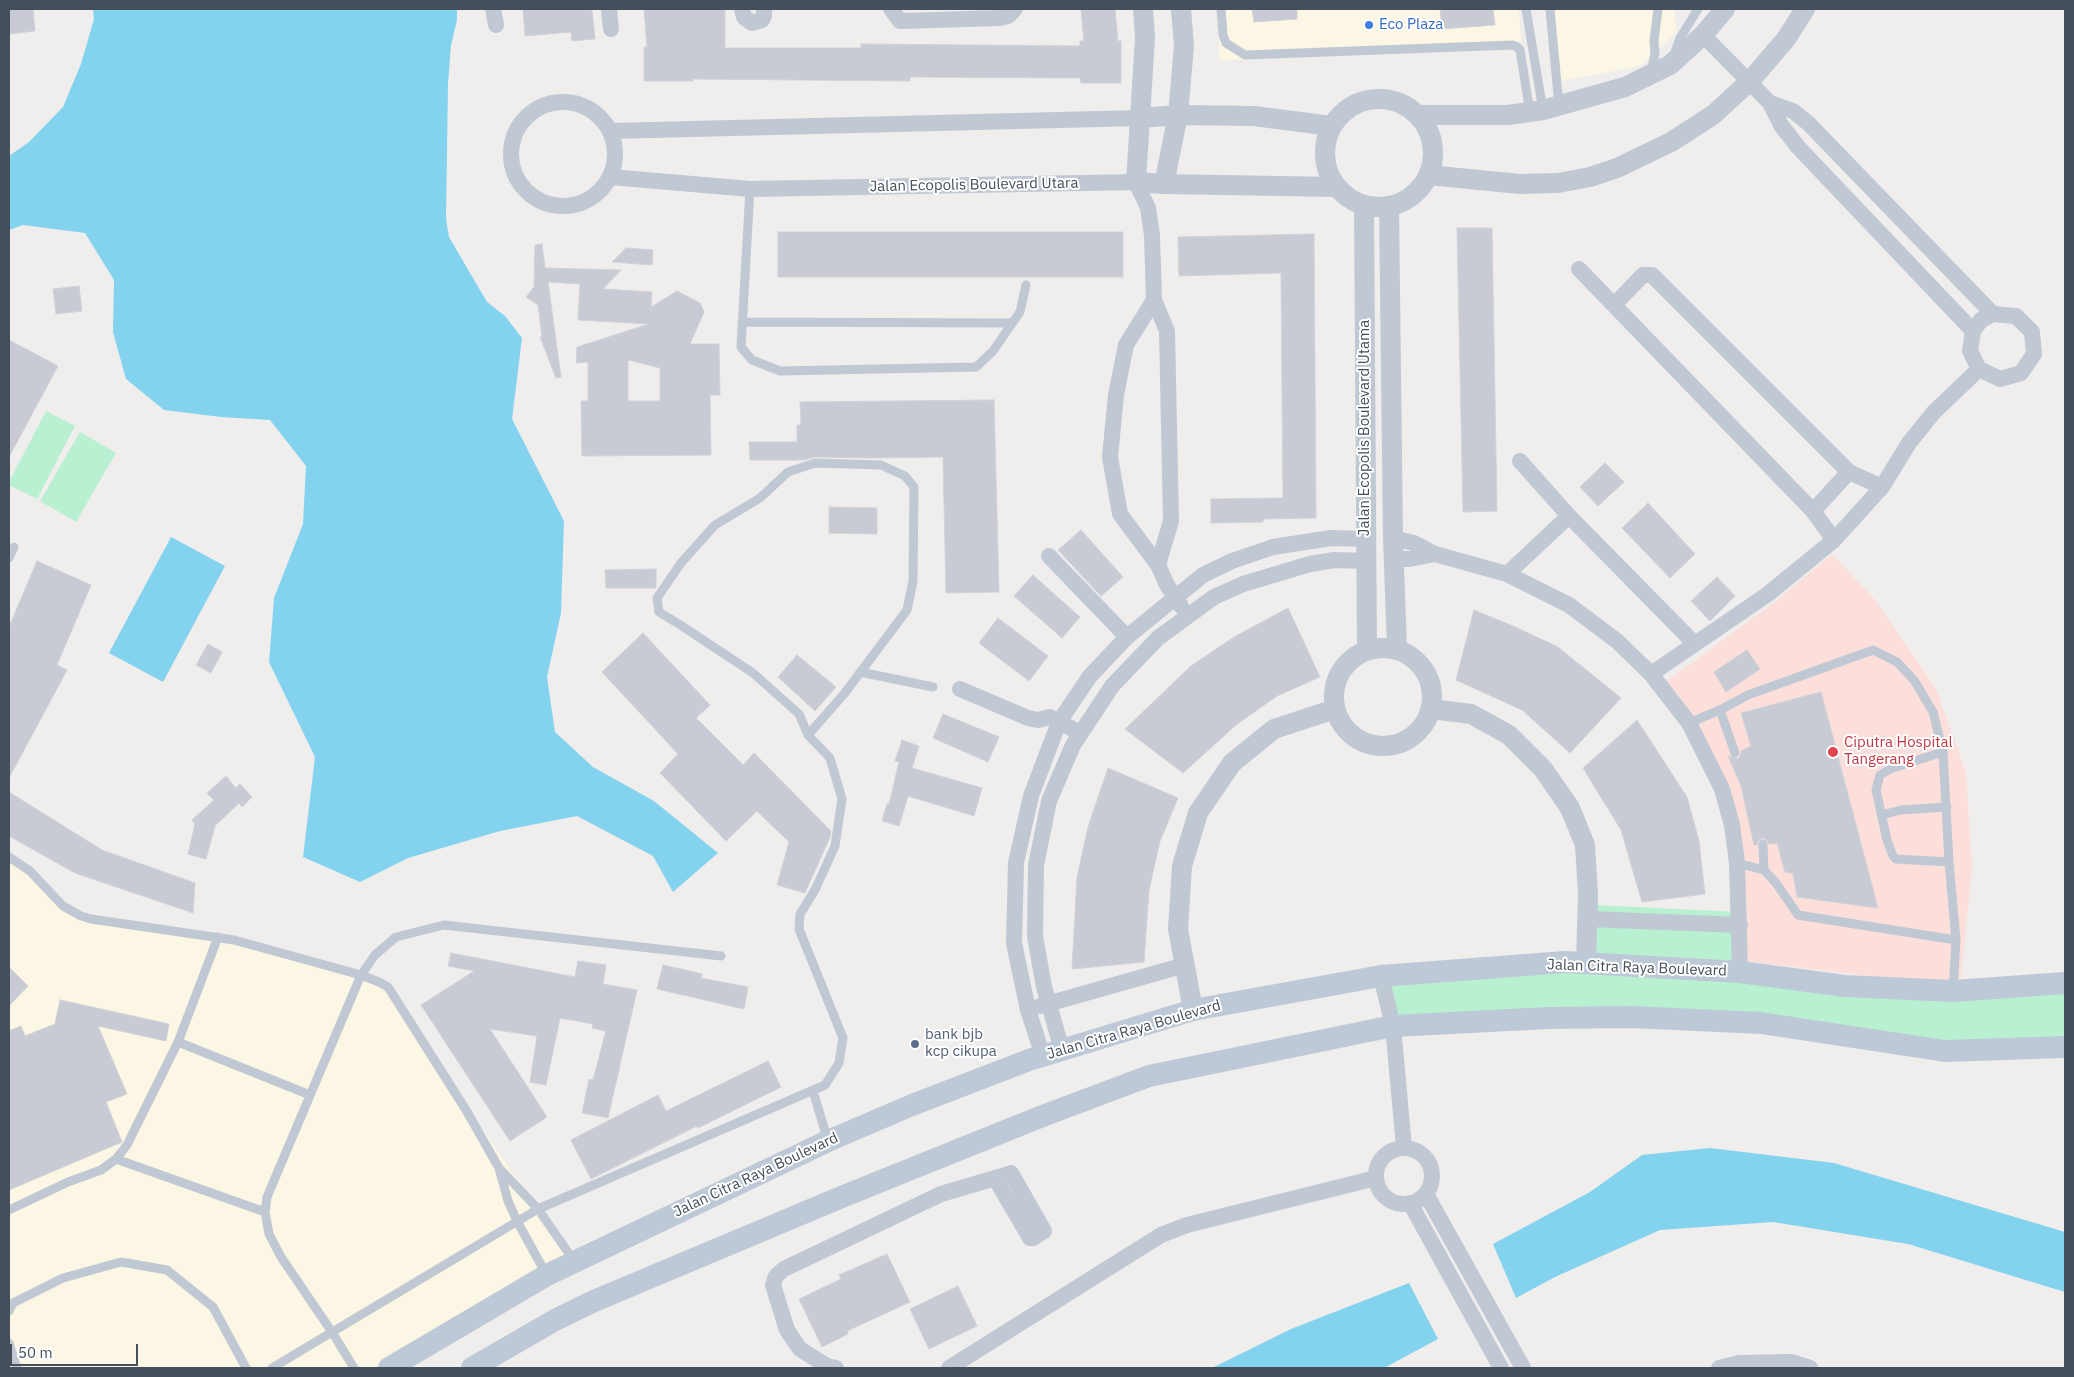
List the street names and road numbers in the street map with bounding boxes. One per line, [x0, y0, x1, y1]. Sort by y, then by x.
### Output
street label: Jalan Ecopolis Boulevard Utara [869, 174, 1079, 196]
street label: Jalan Ecopolis Boulevard Utama [1356, 320, 1374, 536]
street label: Jalan Citra Raya Boulevard [1547, 956, 1727, 980]
street label: Jalan Citra Raya Boulevard [1045, 997, 1223, 1063]
street label: Jalan Citra Raya Boulevard [671, 1129, 841, 1221]

